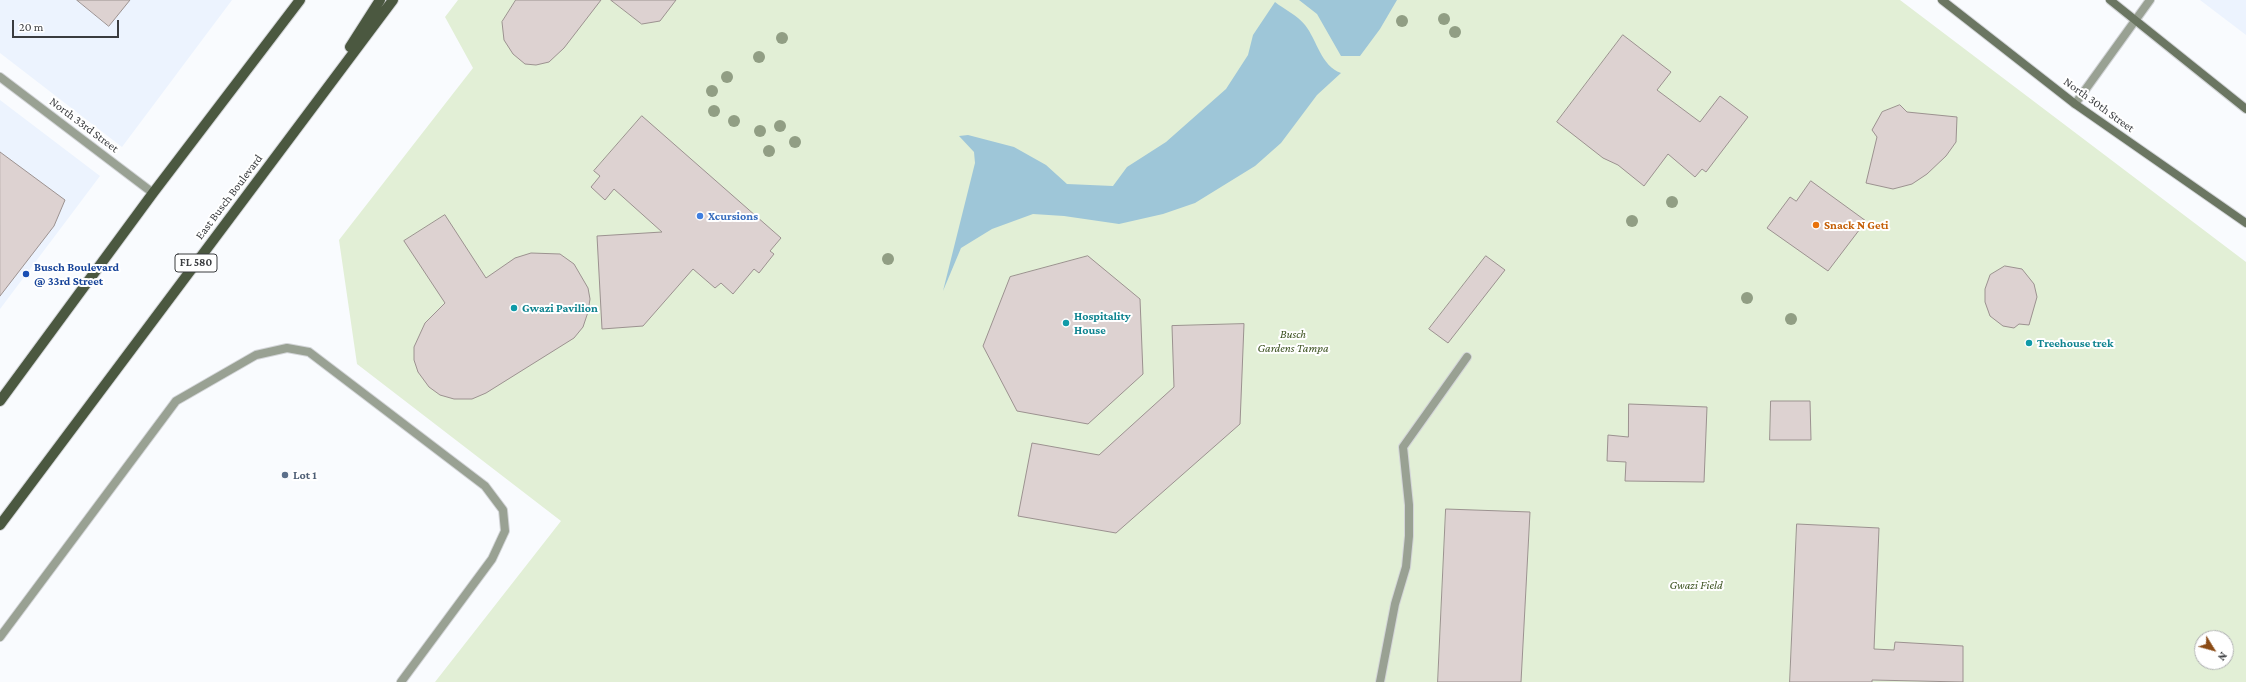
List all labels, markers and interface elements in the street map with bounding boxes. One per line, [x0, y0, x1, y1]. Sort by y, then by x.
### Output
scale bar [14, 12, 121, 38]
text: 20 m [19, 20, 43, 34]
street label: North 30th Street [2061, 74, 2137, 136]
street label: North 33rd Street [47, 94, 121, 156]
street label: East Busch Boulevard [192, 152, 266, 242]
place label: Xcursions [708, 209, 758, 223]
marker: Xcursions [695, 211, 705, 221]
place label: Snack N Geti [1824, 218, 1888, 232]
marker: Snack N Geti [1811, 220, 1821, 230]
road number: FL 580 [175, 254, 217, 272]
place label: Busch Boulevard @ 33rd Street [34, 260, 119, 288]
marker: Busch Boulevard @ 33rd Street [21, 269, 31, 279]
place label: Gwazi Pavilion [522, 301, 598, 315]
marker: Gwazi Pavilion [509, 303, 519, 313]
place label: Hospitality House [1074, 309, 1131, 337]
marker: Hospitality House [1061, 318, 1071, 328]
park label: Busch Gardens Tampa [1257, 327, 1329, 355]
place label: Treehouse trek [2037, 336, 2113, 350]
marker: Treehouse trek [2024, 338, 2034, 348]
place label: Lot 1 [293, 468, 317, 482]
marker: Lot 1 [280, 470, 290, 480]
park label: Gwazi Field [1669, 578, 1723, 592]
north arrow [2194, 630, 2234, 670]
text: N [2216, 650, 2230, 663]

